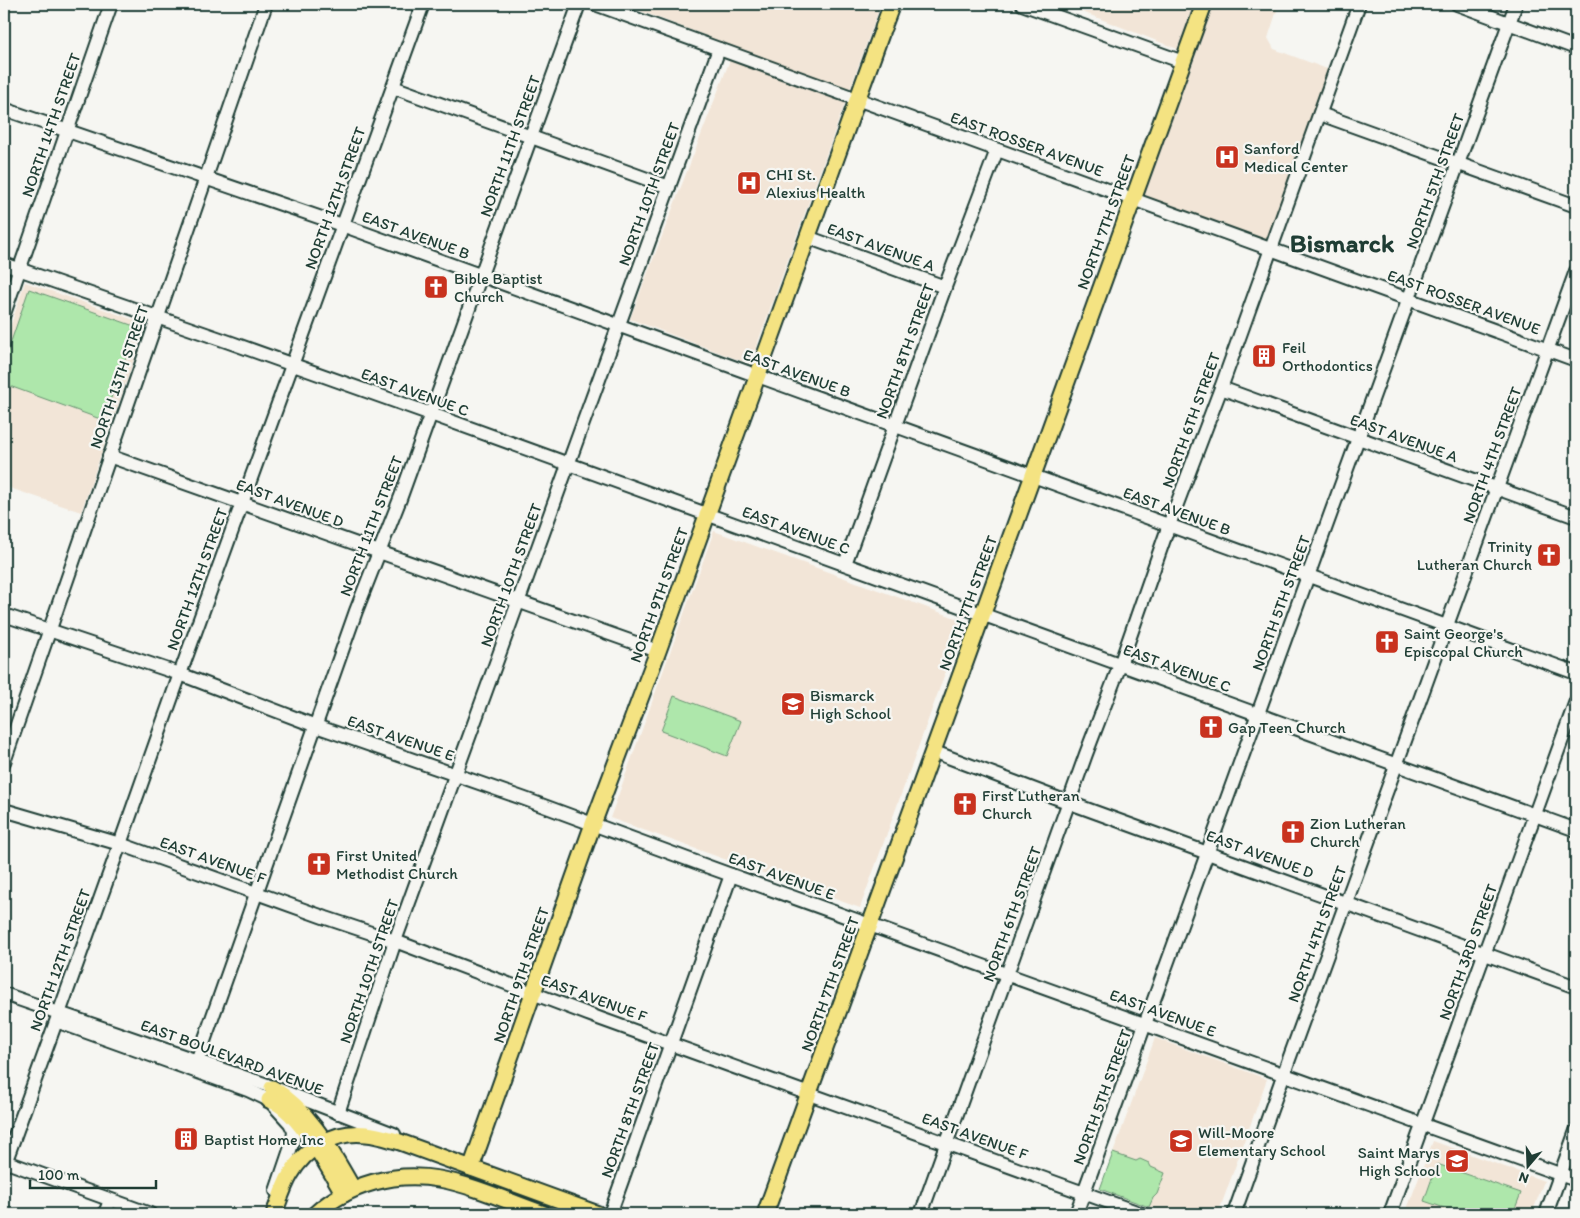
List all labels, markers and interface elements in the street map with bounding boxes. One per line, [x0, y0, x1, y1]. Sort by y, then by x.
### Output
street label: NORTH 14TH STREET [17, 50, 85, 200]
street label: NORTH 11TH STREET [476, 73, 544, 219]
street label: EAST ROSSER AVENUE [948, 108, 1106, 181]
street label: NORTH 5TH STREET [1402, 111, 1468, 251]
street label: NORTH 10TH STREET [614, 120, 684, 268]
street label: NORTH 12TH STREET [300, 124, 370, 272]
place label: Sanford Medical Center [1244, 139, 1348, 176]
hospital icon: Sanford Medical Center [1214, 144, 1240, 170]
street label: NORTH 7TH STREET [1073, 152, 1139, 292]
place label: CHI St. Alexius Health [766, 165, 866, 202]
hospital icon: CHI St. Alexius Health [736, 170, 762, 196]
street label: EAST AVENUE B [360, 207, 472, 263]
street label: EAST AVENUE A [825, 219, 937, 275]
district label: Bismarck [1290, 227, 1395, 259]
street label: EAST ROSSER AVENUE [1385, 266, 1543, 339]
place label: Bible Baptist Church [454, 269, 543, 306]
church icon: Bible Baptist Church [423, 274, 449, 300]
street label: NORTH 8TH STREET [872, 281, 938, 421]
street label: NORTH 13TH STREET [86, 303, 152, 451]
place label: Feil Orthodontics [1282, 338, 1373, 375]
building icon: Feil Orthodontics [1251, 343, 1277, 369]
street label: EAST AVENUE B [741, 345, 853, 401]
street label: NORTH 6TH STREET [1158, 350, 1224, 490]
street label: EAST AVENUE C [359, 364, 471, 420]
street label: NORTH 4TH STREET [1458, 384, 1526, 526]
street label: EAST AVENUE A [1348, 410, 1460, 466]
street label: NORTH 11TH STREET [335, 453, 407, 599]
street label: EAST AVENUE D [234, 475, 346, 531]
street label: EAST AVENUE B [1121, 483, 1233, 539]
street label: NORTH 10TH STREET [476, 501, 546, 649]
street label: EAST AVENUE C [740, 502, 852, 558]
street label: NORTH 12TH STREET [162, 505, 232, 653]
street label: NORTH 9TH STREET [626, 525, 692, 665]
street label: NORTH 7TH STREET [935, 533, 1001, 673]
street label: NORTH 5TH STREET [1248, 533, 1314, 673]
place label: Trinity Lutheran Church [1417, 537, 1532, 574]
church icon: Trinity Lutheran Church [1536, 542, 1562, 568]
place label: Saint George's Episcopal Church [1404, 624, 1523, 661]
church icon: Saint George's Episcopal Church [1374, 629, 1400, 655]
street label: EAST AVENUE C [1121, 640, 1233, 696]
place label: Bismarck High School [810, 686, 892, 723]
school or university icon: Bismarck High School [780, 691, 806, 717]
street label: EAST AVENUE E [345, 711, 457, 765]
church icon: Gap Teen Church [1198, 714, 1224, 740]
place label: Gap Teen Church [1228, 718, 1346, 737]
place label: First Lutheran Church [982, 786, 1080, 823]
church icon: First Lutheran Church [952, 791, 978, 817]
place label: Zion Lutheran Church [1310, 814, 1406, 851]
church icon: Zion Lutheran Church [1280, 819, 1306, 845]
street label: EAST AVENUE D [1204, 826, 1316, 882]
street label: EAST AVENUE F [157, 832, 269, 888]
street label: NORTH 6TH STREET [979, 844, 1045, 984]
place label: First United Methodist Church [336, 846, 458, 883]
street label: EAST AVENUE E [726, 848, 838, 904]
church icon: First United Methodist Church [306, 851, 332, 877]
street label: NORTH 4TH STREET [1283, 863, 1351, 1005]
street label: NORTH 3RD STREET [1435, 881, 1501, 1023]
street label: NORTH 12TH STREET [25, 886, 95, 1034]
street label: NORTH 10TH STREET [335, 896, 403, 1046]
street label: NORTH 9TH STREET [489, 904, 553, 1045]
street label: NORTH 7TH STREET [797, 914, 863, 1054]
street label: EAST AVENUE F [538, 970, 650, 1026]
street label: EAST AVENUE E [1107, 985, 1219, 1041]
street label: EAST BOULEVARD AVENUE [138, 1015, 326, 1099]
street label: NORTH 5TH STREET [1069, 1027, 1135, 1167]
street label: NORTH 8TH STREET [597, 1040, 663, 1180]
street label: EAST AVENUE F [919, 1108, 1031, 1164]
place label: Will-Moore Elementary School [1198, 1123, 1326, 1160]
building icon: Baptist Home Inc [173, 1126, 199, 1152]
school or university icon: Will-Moore Elementary School [1168, 1128, 1194, 1154]
place label: Baptist Home Inc [204, 1130, 324, 1149]
north arrow [1502, 1140, 1552, 1190]
place label: Saint Marys High School [1358, 1143, 1440, 1180]
school or university icon: Saint Marys High School [1444, 1148, 1470, 1174]
scale bar [30, 1158, 156, 1190]
text: 100 m [38, 1166, 80, 1184]
text: N [1517, 1168, 1531, 1187]

